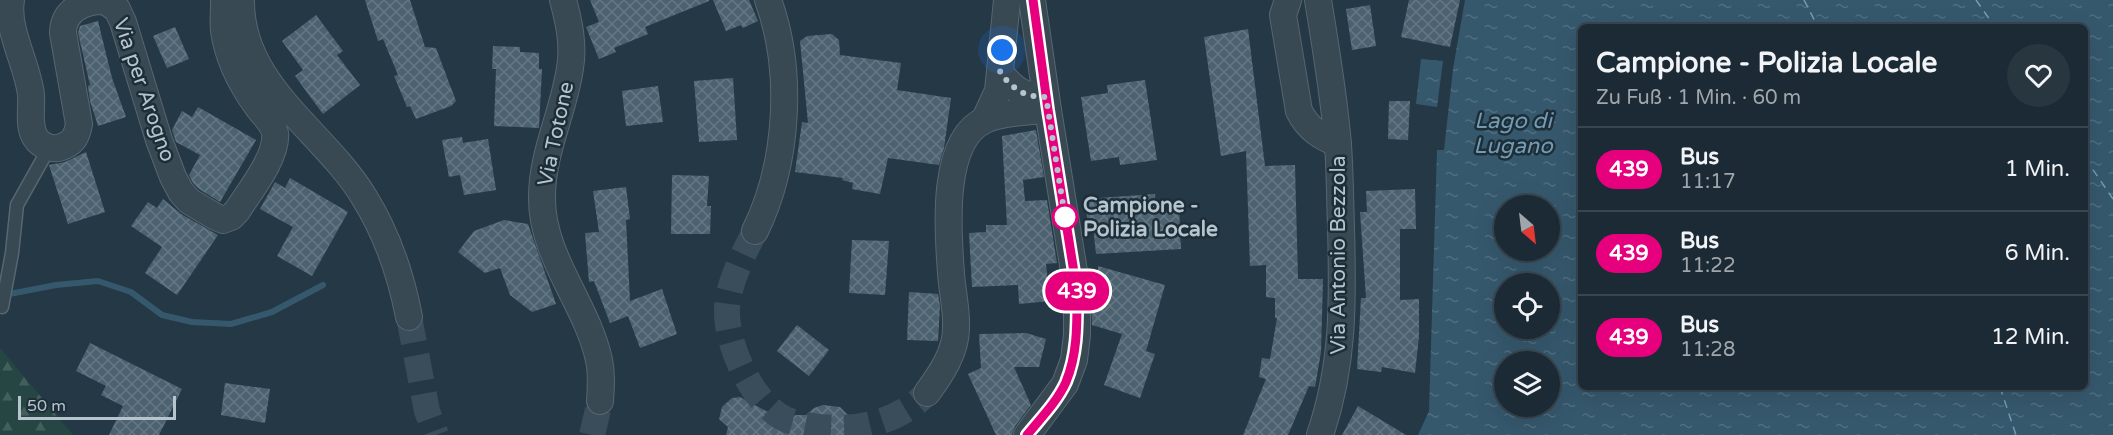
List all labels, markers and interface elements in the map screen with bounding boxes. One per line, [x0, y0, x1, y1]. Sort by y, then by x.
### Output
street label: Via per Arogno [108, 15, 180, 165]
your location [987, 35, 1017, 65]
button: heart [2007, 44, 2070, 107]
text: Campione - Polizia Locale [1596, 46, 1937, 80]
street label: Via Totone [533, 79, 579, 189]
text: Zu Fuß · 1 Min. · 60 m [1596, 86, 1801, 110]
water label: Lago di Lugano [1473, 108, 1554, 159]
text: Bus [1680, 144, 1719, 170]
street label: Via Antonio Bezzola [1326, 156, 1351, 354]
text: 1 Min. [2005, 156, 2070, 182]
text: 439 [1609, 157, 1649, 182]
text: 11:17 [1680, 170, 1735, 194]
place label: Campione - Polizia Locale [1083, 193, 1218, 242]
north arrow [1494, 195, 1560, 261]
map controls [1494, 195, 1560, 417]
marker: Campione - Polizia Locale [1052, 204, 1078, 230]
text: Bus [1680, 228, 1719, 254]
text: 6 Min. [2005, 240, 2070, 266]
text: 439 [1609, 241, 1649, 266]
text: 11:22 [1680, 254, 1735, 278]
line badge: 439 [1042, 272, 1112, 310]
button: locate [1494, 273, 1560, 339]
text: 439 [1057, 279, 1097, 304]
text: Bus [1680, 312, 1719, 338]
text: 12 Min. [1991, 324, 2070, 350]
text: 439 [1609, 325, 1649, 350]
text: 11:28 [1680, 338, 1735, 362]
button: layers [1494, 351, 1560, 417]
scale bar [18, 393, 176, 420]
text: 50 m [27, 396, 66, 416]

